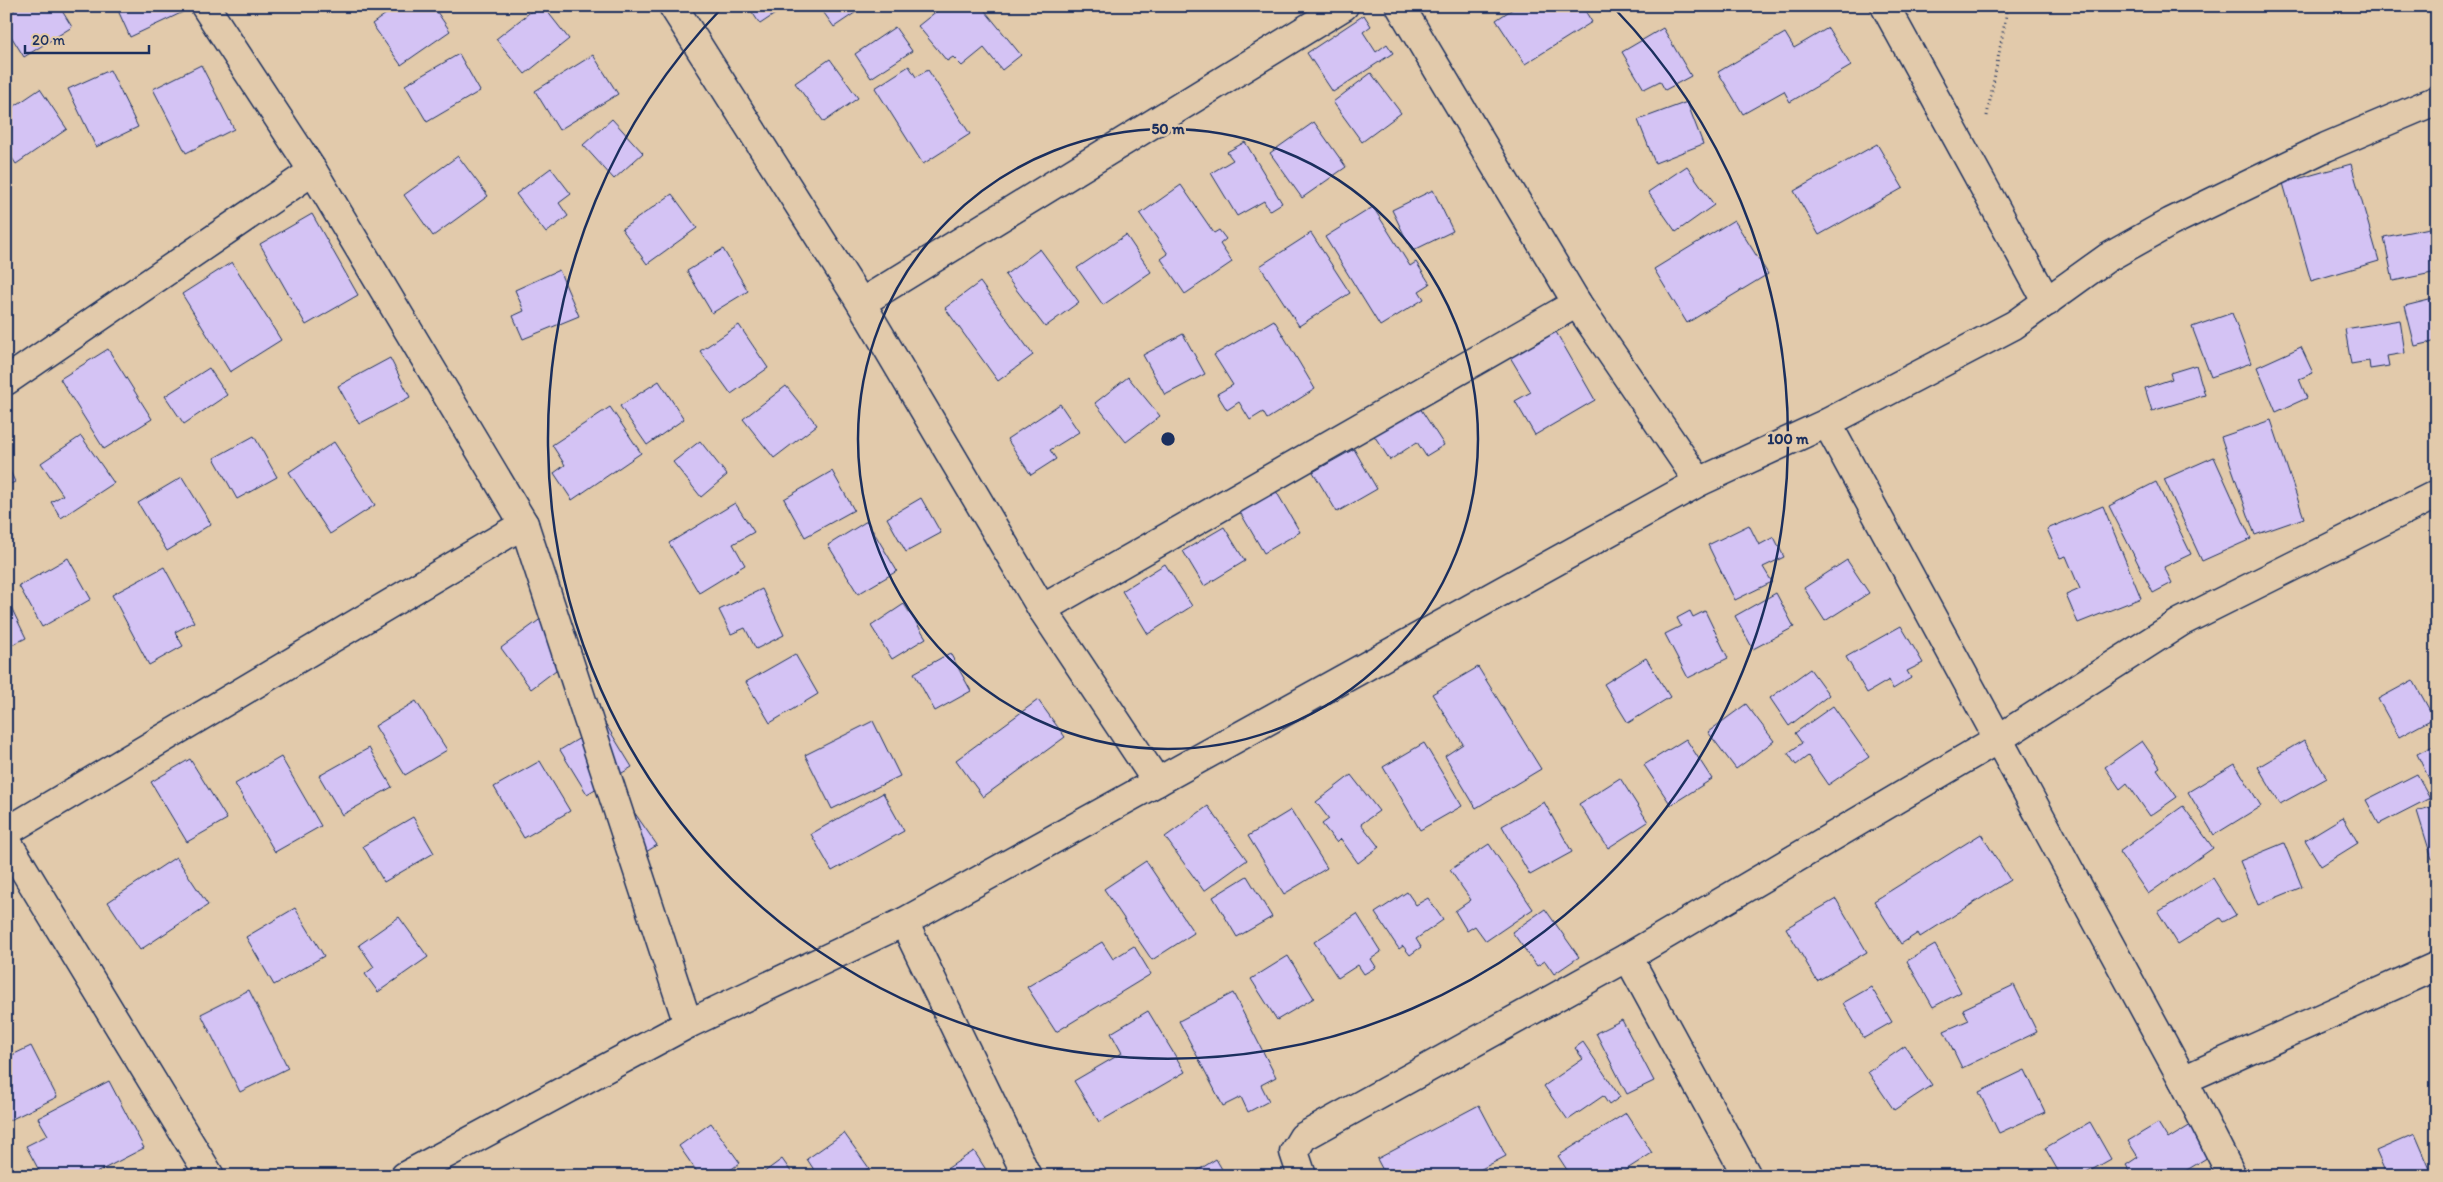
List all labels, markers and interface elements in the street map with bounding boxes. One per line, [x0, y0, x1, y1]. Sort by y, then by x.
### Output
scale bar [25, 22, 149, 54]
text: 20 m [32, 31, 66, 49]
text: 50 m [1151, 120, 1185, 138]
centre of rings [1159, 430, 1177, 448]
text: 100 m [1767, 430, 1809, 448]

